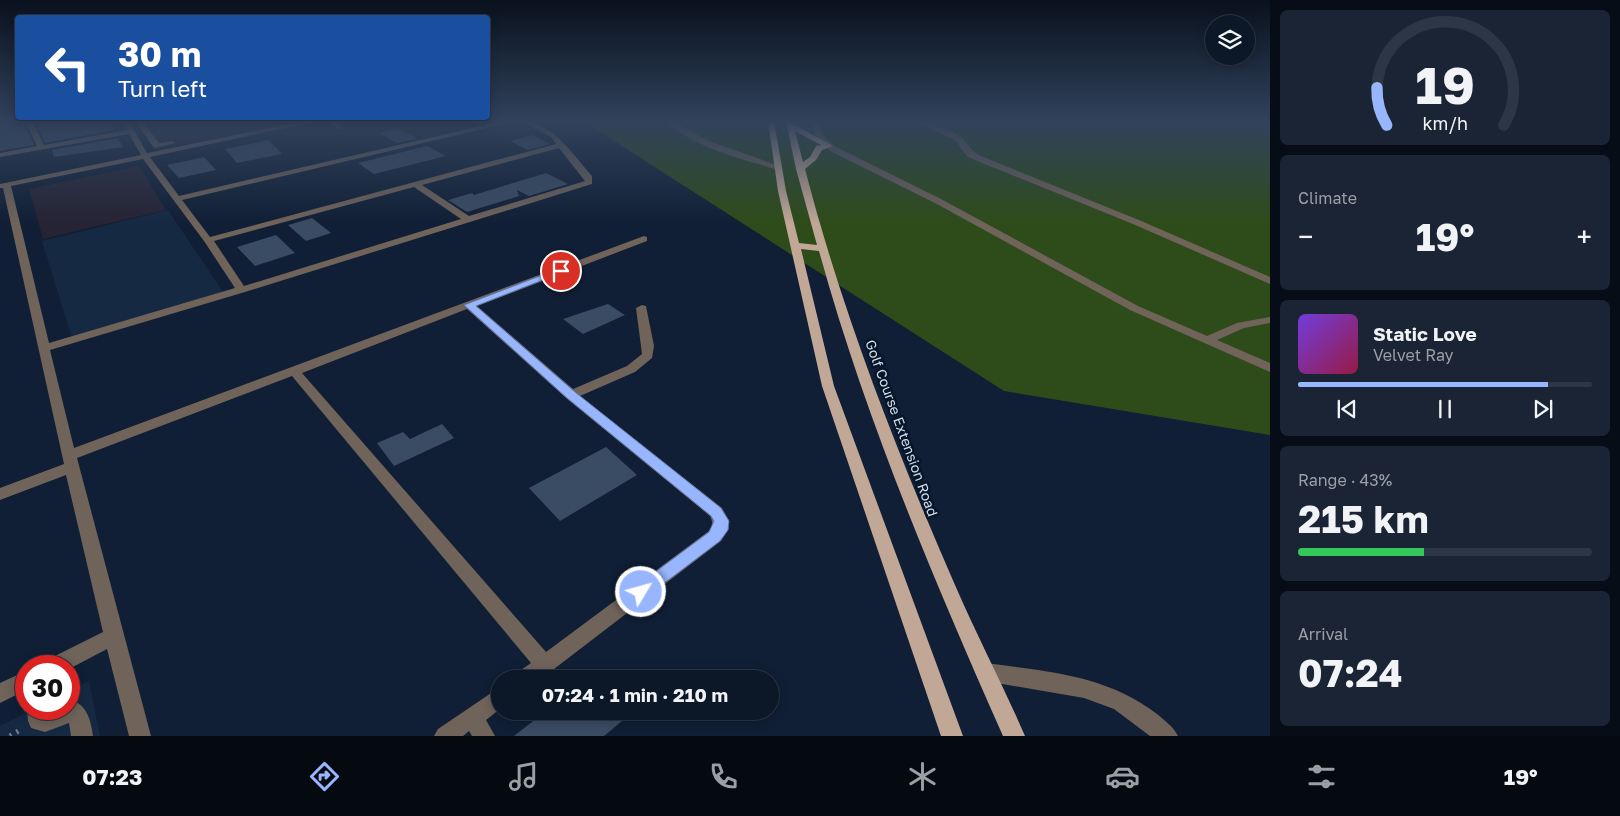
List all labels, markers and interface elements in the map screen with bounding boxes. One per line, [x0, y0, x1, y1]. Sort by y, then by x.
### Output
map controls [1205, 15, 1255, 65]
button: layers [1205, 15, 1255, 65]
text: 30 m [118, 33, 201, 75]
icon: left [35, 35, 100, 100]
text: 19 [1415, 53, 1475, 115]
text: Turn left [118, 75, 207, 102]
text: km/h [1422, 112, 1468, 134]
text: Climate [1298, 188, 1357, 208]
text: 19° [1416, 214, 1474, 259]
text: − [1298, 220, 1313, 253]
text: + [1577, 220, 1592, 253]
pin [540, 250, 582, 292]
icon: arrive [547, 257, 575, 285]
text: Static Love [1373, 322, 1477, 345]
street label: Golf Course Extension Road [862, 337, 942, 519]
text: Velvet Ray [1373, 345, 1454, 365]
icon: previous [1333, 395, 1361, 423]
icon: pause [1431, 395, 1459, 423]
icon: next [1529, 395, 1557, 423]
text: Range · 43% [1298, 470, 1392, 490]
text: 215 km [1298, 496, 1429, 541]
position arrow [614, 565, 666, 617]
text: Arrival [1298, 624, 1348, 644]
text: 07:24 [1298, 650, 1403, 695]
speed limit sign: 30 [15, 655, 80, 720]
text: 07:24 · 1 min · 210 m [542, 683, 728, 706]
icon: directions [307, 759, 342, 794]
icon: music [506, 759, 541, 794]
icon: phone [706, 759, 741, 794]
icon: climate [905, 759, 940, 794]
icon: car [1105, 759, 1140, 794]
icon: filters [1304, 759, 1339, 794]
text: 07:23 [82, 763, 142, 790]
text: 19° [1504, 763, 1538, 790]

